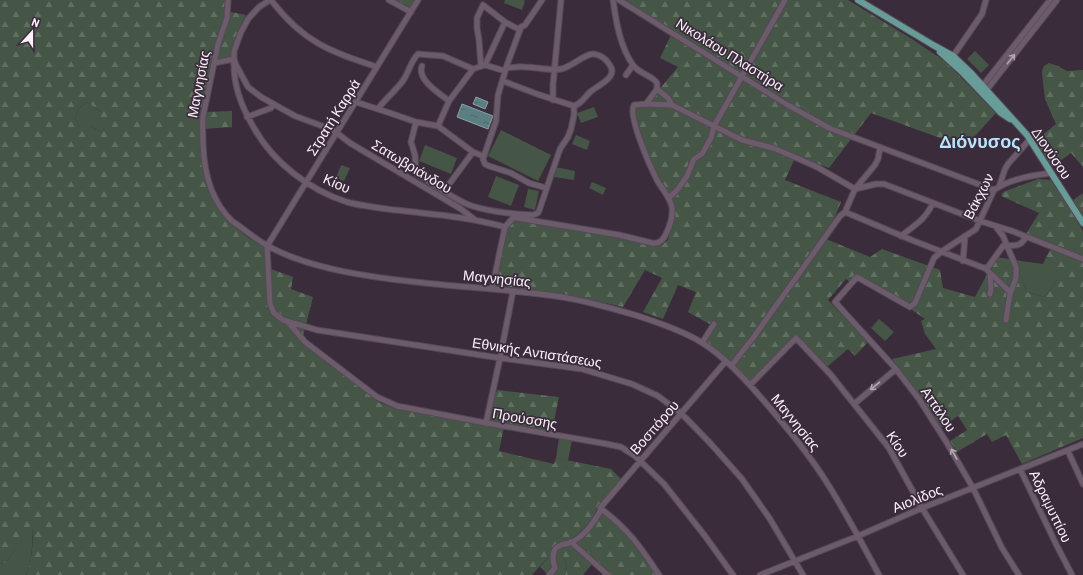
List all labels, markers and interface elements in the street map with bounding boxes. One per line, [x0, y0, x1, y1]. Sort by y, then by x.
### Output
north arrow [12, 12, 52, 52]
street label: Νικολάου Πλαστήρα [673, 14, 787, 94]
text: N [30, 15, 42, 30]
street label: Μαγνησίας [183, 49, 213, 119]
one-way arrow [1007, 54, 1016, 65]
street label: Στρατή Καρρά [303, 76, 363, 158]
street label: Διονύσου [1029, 124, 1075, 182]
district label: Διόνυσος [939, 130, 1021, 152]
street label: Σατωβριάνδου [369, 135, 455, 197]
street label: Κίου [321, 170, 353, 196]
street label: Βάκχων [959, 170, 997, 222]
street label: Μαγνησίας [462, 266, 532, 290]
street label: Εθνικής Αντιστάσεως [471, 333, 603, 371]
one-way arrow [870, 382, 881, 391]
street label: Αττάλου [918, 383, 960, 435]
street label: Μαγνησίας [768, 390, 824, 454]
street label: Βοσπόρου [626, 397, 682, 457]
street label: Προύσσης [491, 404, 559, 432]
street label: Κίου [883, 428, 913, 460]
one-way arrow [949, 448, 957, 460]
street label: Αδραμυττίου [1026, 467, 1076, 545]
street label: Αιολίδος [890, 480, 945, 516]

